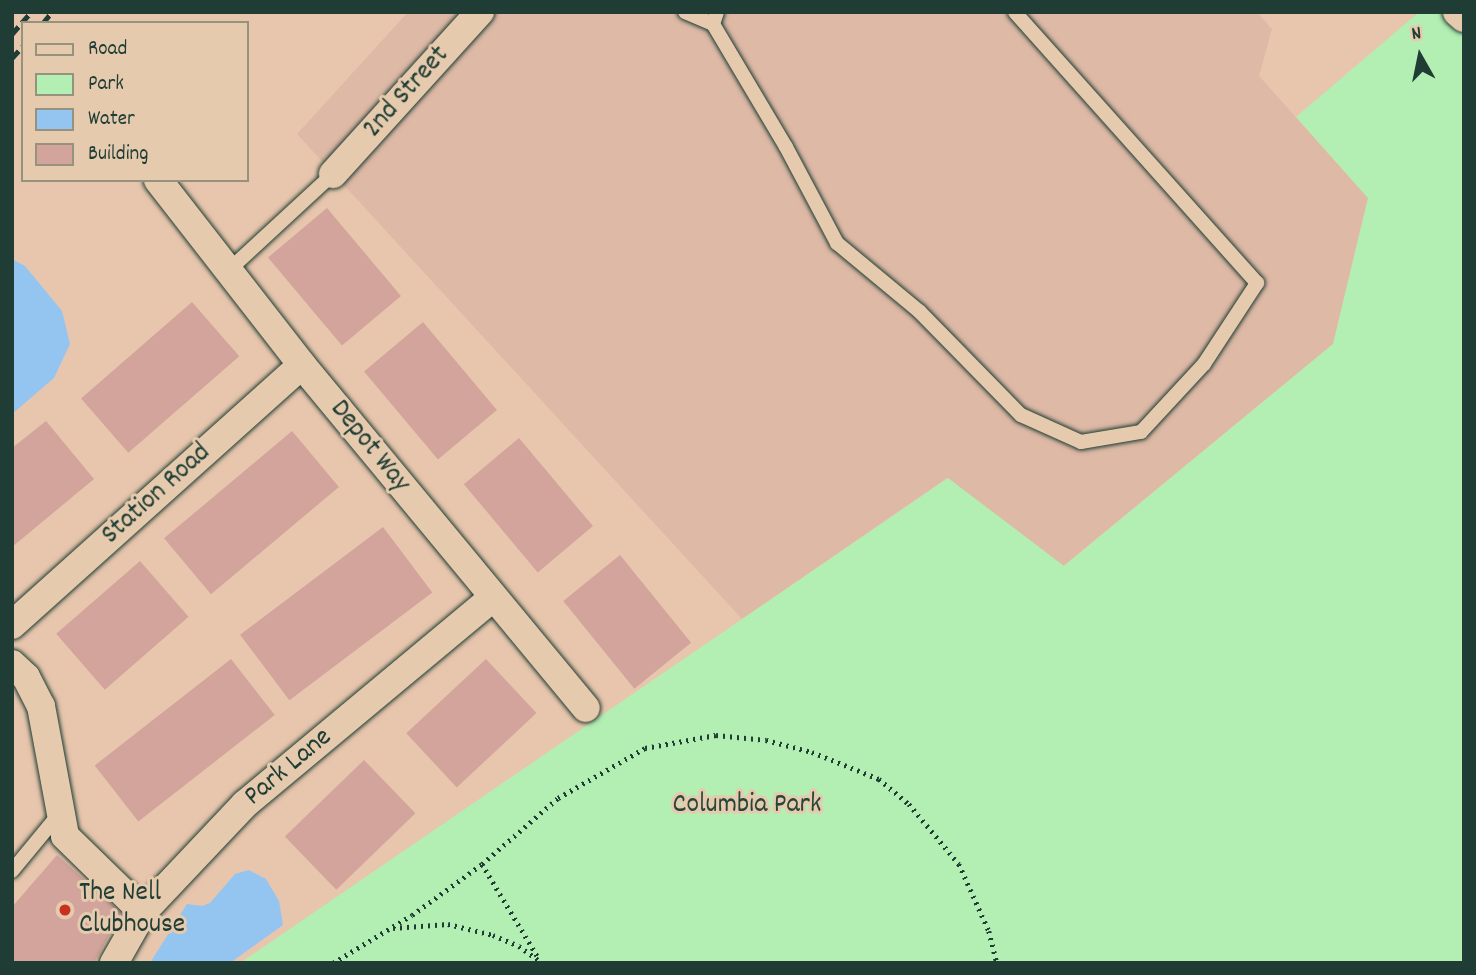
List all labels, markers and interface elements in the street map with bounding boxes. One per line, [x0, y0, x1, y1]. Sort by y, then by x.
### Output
legend [21, 21, 248, 182]
north arrow [1385, 21, 1455, 91]
text: N [1410, 21, 1423, 49]
text: Road [88, 35, 127, 65]
street label: 2nd Street [357, 40, 457, 146]
text: Park [88, 70, 124, 100]
text: Water [88, 105, 135, 135]
text: Building [88, 140, 148, 170]
street label: Depot Way [322, 394, 416, 500]
street label: Station Road [95, 437, 219, 553]
street label: Park Lane [238, 722, 340, 814]
park label: Columbia Park [673, 789, 821, 823]
place label: The Nell Clubhouse [79, 877, 185, 943]
marker: The Nell Clubhouse [57, 902, 73, 918]

